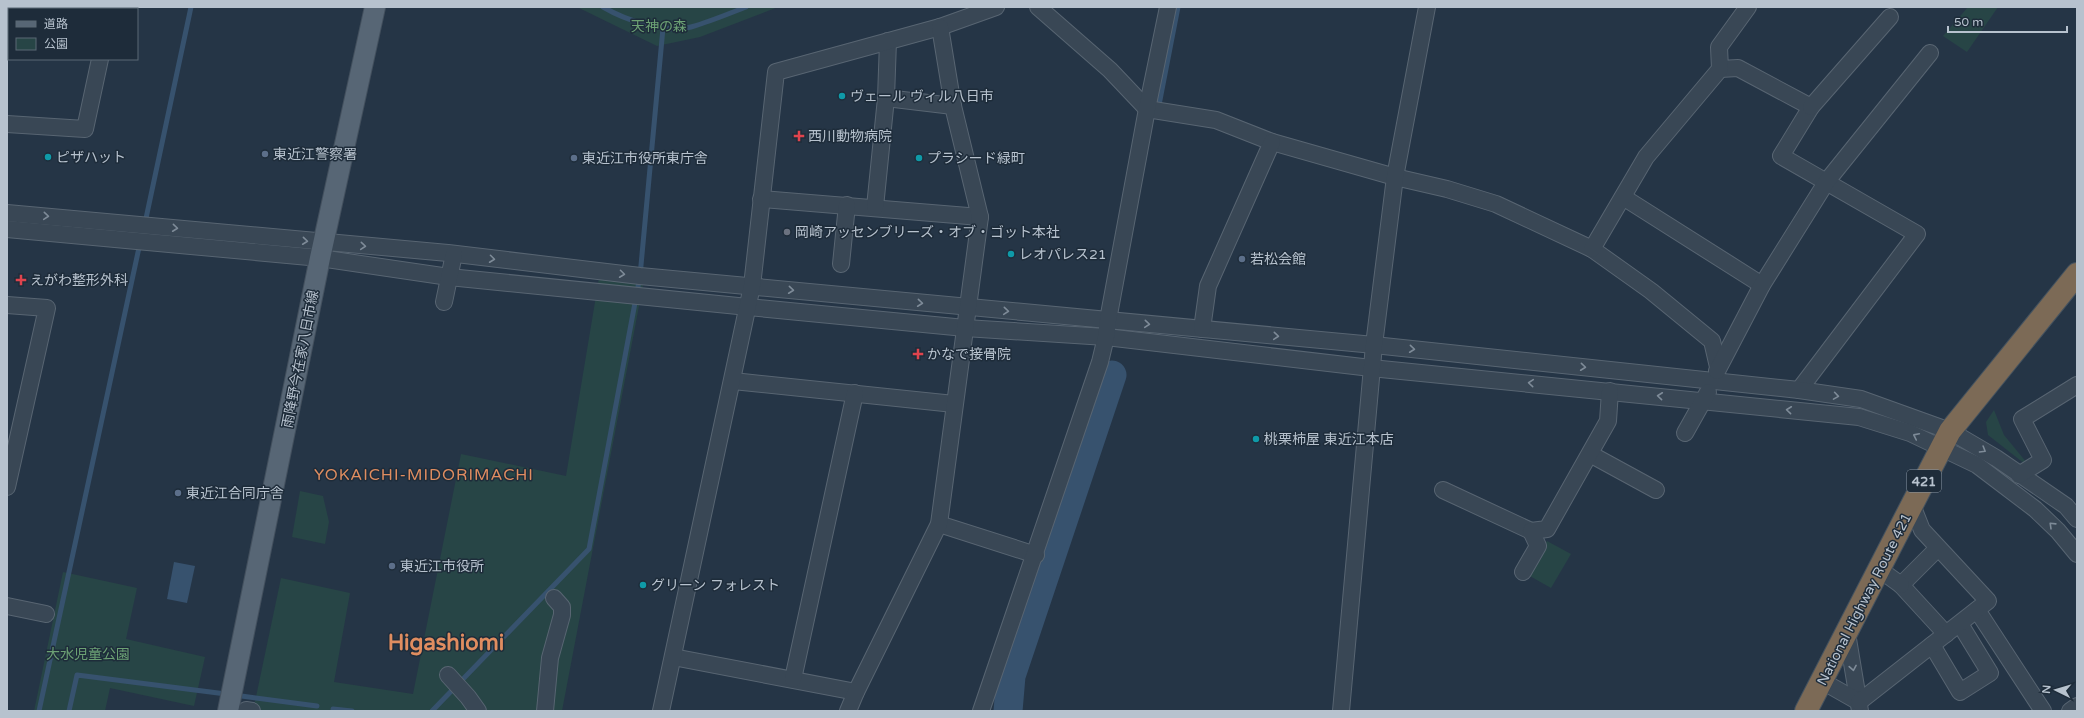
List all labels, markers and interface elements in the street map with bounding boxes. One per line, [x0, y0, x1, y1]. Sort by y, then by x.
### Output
legend [8, 8, 138, 60]
scale bar [1948, 8, 2067, 34]
text: 50 m [1954, 15, 1983, 29]
text: 道路 [44, 17, 68, 31]
park label: 天神の森 [631, 18, 687, 35]
text: 公園 [44, 37, 68, 51]
place label: ヴェール ヴィル八日市 [850, 88, 994, 105]
marker: ヴェール ヴィル八日市 [837, 91, 847, 101]
place label: 西川動物病院 [808, 128, 892, 145]
marker: 西川動物病院 [793, 130, 805, 142]
place label: 東近江警察署 [273, 146, 357, 163]
place label: ピザハット [56, 149, 126, 166]
marker: 東近江警察署 [260, 149, 270, 159]
place label: 東近江市役所東庁舎 [582, 150, 708, 167]
place label: プラシード緑町 [927, 150, 1025, 167]
marker: ピザハット [43, 152, 53, 162]
marker: 東近江市役所東庁舎 [569, 153, 579, 163]
marker: プラシード緑町 [914, 153, 924, 163]
one-way arrow [43, 212, 49, 221]
one-way arrow [172, 223, 178, 232]
place label: 岡崎アッセンブリーズ・オブ・ゴット本社 [795, 224, 1060, 241]
marker: 岡崎アッセンブリーズ・オブ・ゴット本社 [782, 227, 792, 237]
one-way arrow [302, 236, 308, 245]
one-way arrow [360, 241, 366, 250]
place label: レオパレス21 [1019, 246, 1107, 263]
marker: レオパレス21 [1006, 249, 1016, 259]
place label: 若松会館 [1250, 251, 1306, 268]
one-way arrow [489, 254, 495, 263]
marker: 若松会館 [1237, 254, 1247, 264]
one-way arrow [618, 269, 625, 278]
place label: えがわ整形外科 [30, 272, 128, 289]
marker: えがわ整形外科 [15, 274, 27, 286]
one-way arrow [788, 285, 794, 294]
street label: 雨降野今在家八日市線 [279, 289, 322, 429]
one-way arrow [917, 298, 923, 307]
one-way arrow [1003, 306, 1009, 315]
one-way arrow [1144, 319, 1150, 328]
one-way arrow [1273, 331, 1279, 340]
one-way arrow [1409, 344, 1415, 353]
place label: かなで接骨院 [927, 346, 1011, 363]
marker: かなで接骨院 [912, 348, 924, 360]
one-way arrow [1580, 362, 1586, 371]
one-way arrow [1528, 379, 1534, 388]
one-way arrow [1833, 391, 1840, 400]
one-way arrow [1657, 392, 1663, 401]
one-way arrow [1786, 406, 1792, 415]
place label: 桃栗柿屋 東近江本店 [1264, 431, 1394, 448]
one-way arrow [1913, 433, 1920, 441]
marker: 桃栗柿屋 東近江本店 [1251, 434, 1261, 444]
one-way arrow [1979, 446, 1986, 453]
district label: YOKAICHI-MIDORIMACHI [314, 465, 534, 485]
road number: 421 [1907, 470, 1941, 492]
place label: 東近江合同庁舎 [186, 485, 284, 502]
marker: 東近江合同庁舎 [173, 488, 183, 498]
street label: National Highway Route 421 [1814, 510, 1915, 688]
one-way arrow [2049, 523, 2056, 530]
place label: 東近江市役所 [400, 558, 484, 575]
marker: 東近江市役所 [387, 561, 397, 571]
place label: グリーン フォレスト [651, 577, 780, 594]
marker: グリーン フォレスト [638, 580, 648, 590]
district label: Higashiomi [388, 630, 504, 656]
park label: 大水児童公園 [46, 646, 130, 663]
one-way arrow [1848, 665, 1857, 671]
north arrow [2036, 670, 2076, 710]
text: N [2040, 684, 2053, 694]

